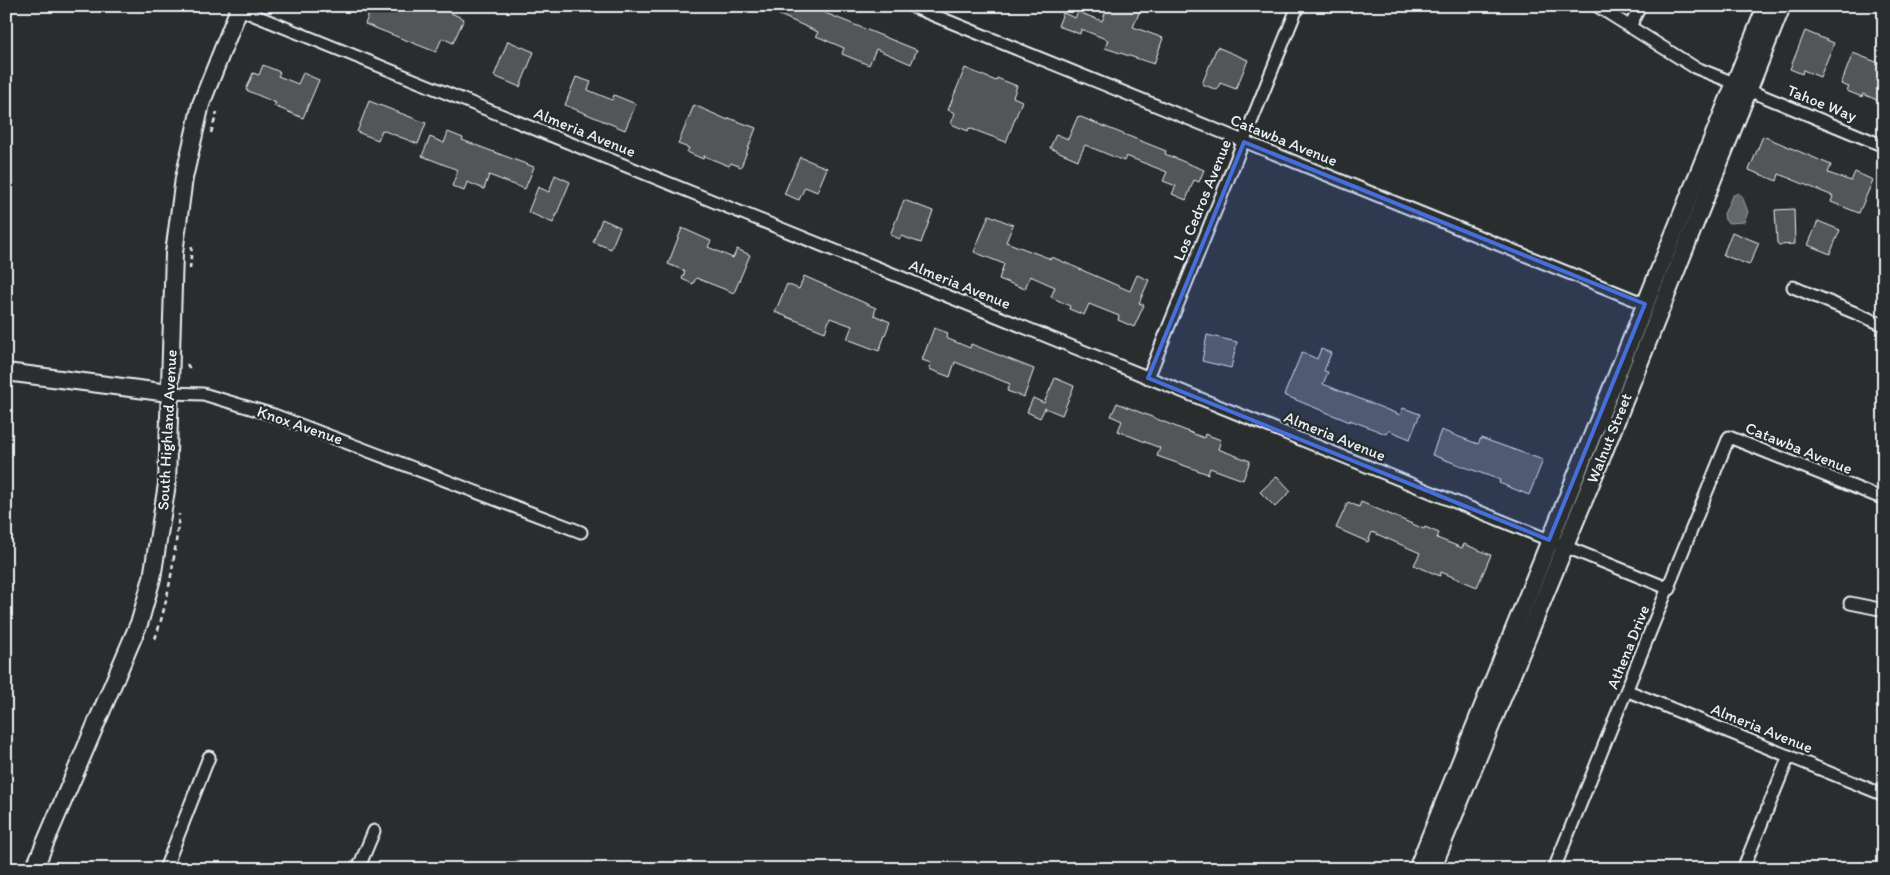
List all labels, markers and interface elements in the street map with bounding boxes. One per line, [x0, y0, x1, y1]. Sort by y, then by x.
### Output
street label: Tahoe Way [1784, 80, 1860, 126]
street label: Almeria Avenue [532, 103, 639, 161]
street label: Catawba Avenue [1228, 110, 1341, 170]
street label: Los Cedros Avenue [1169, 136, 1235, 264]
street label: Almeria Avenue [907, 255, 1014, 313]
street label: South Highland Avenue [153, 349, 181, 511]
street label: Walnut Street [1582, 390, 1636, 486]
street label: Knox Avenue [255, 401, 345, 449]
street label: Almeria Avenue [1282, 407, 1389, 465]
street label: Catawba Avenue [1743, 418, 1856, 478]
street label: Athena Drive [1603, 602, 1653, 692]
street label: Almeria Avenue [1709, 699, 1816, 757]

